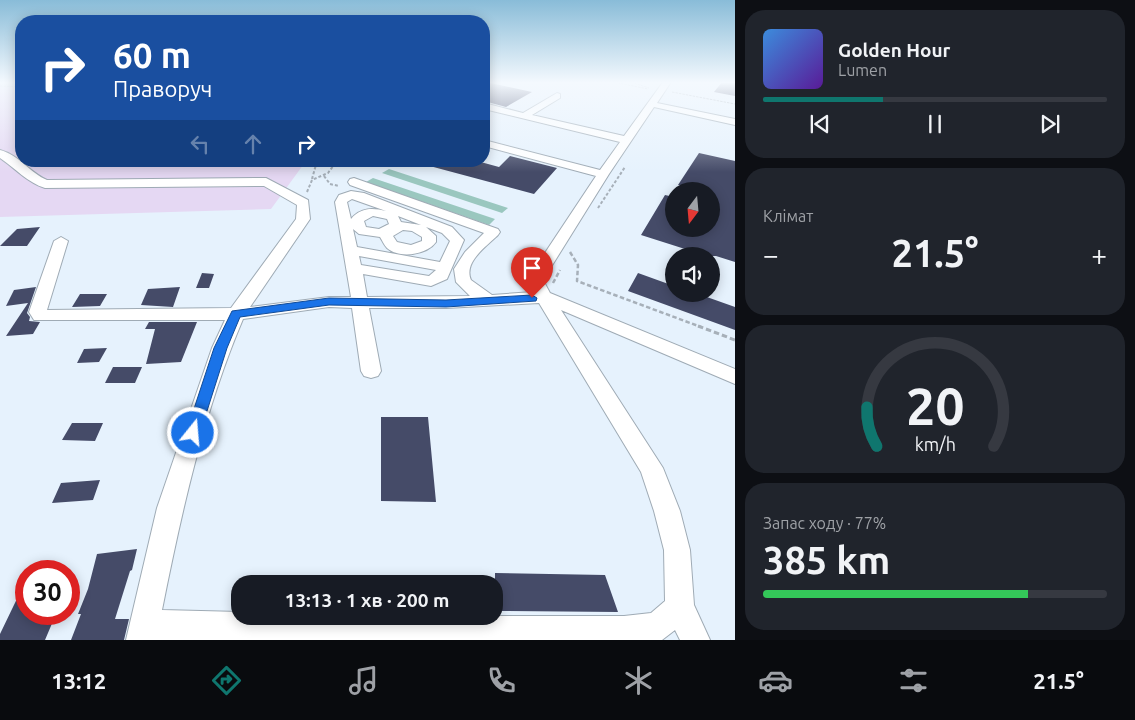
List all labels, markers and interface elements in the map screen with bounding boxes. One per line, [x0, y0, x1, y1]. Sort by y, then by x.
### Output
icon: right [30, 35, 95, 100]
text: 60 m [113, 35, 191, 75]
text: Golden Hour [838, 39, 950, 61]
text: Lumen [838, 61, 887, 79]
text: Праворуч [113, 76, 212, 101]
icon: previous [806, 110, 834, 138]
icon: pause [921, 110, 949, 138]
icon: next [1036, 110, 1064, 138]
icon: left [186, 130, 214, 158]
icon: ahead [239, 130, 267, 158]
icon: right [292, 130, 320, 158]
north arrow [665, 182, 720, 238]
map controls [665, 182, 720, 302]
text: Клімат [763, 207, 813, 225]
text: 21.5° [891, 232, 979, 274]
text: − [763, 239, 779, 270]
text: + [1091, 239, 1107, 270]
pin [511, 247, 553, 298]
button: sound [665, 247, 720, 302]
icon: arrive [518, 254, 546, 282]
text: 20 [906, 377, 964, 435]
position arrow [166, 406, 218, 458]
text: km/h [914, 434, 956, 454]
text: Запас ходу · 77% [763, 514, 886, 532]
text: 385 km [763, 539, 890, 581]
speed limit sign: 30 [15, 560, 80, 625]
text: 13:13 · 1 хв · 200 m [285, 589, 449, 611]
icon: directions [209, 663, 244, 698]
icon: music [346, 663, 381, 698]
icon: phone [484, 663, 519, 698]
icon: climate [621, 663, 656, 698]
icon: car [758, 663, 793, 698]
icon: filters [896, 663, 931, 698]
text: 13:12 [51, 668, 106, 693]
text: 21.5° [1033, 668, 1084, 693]

